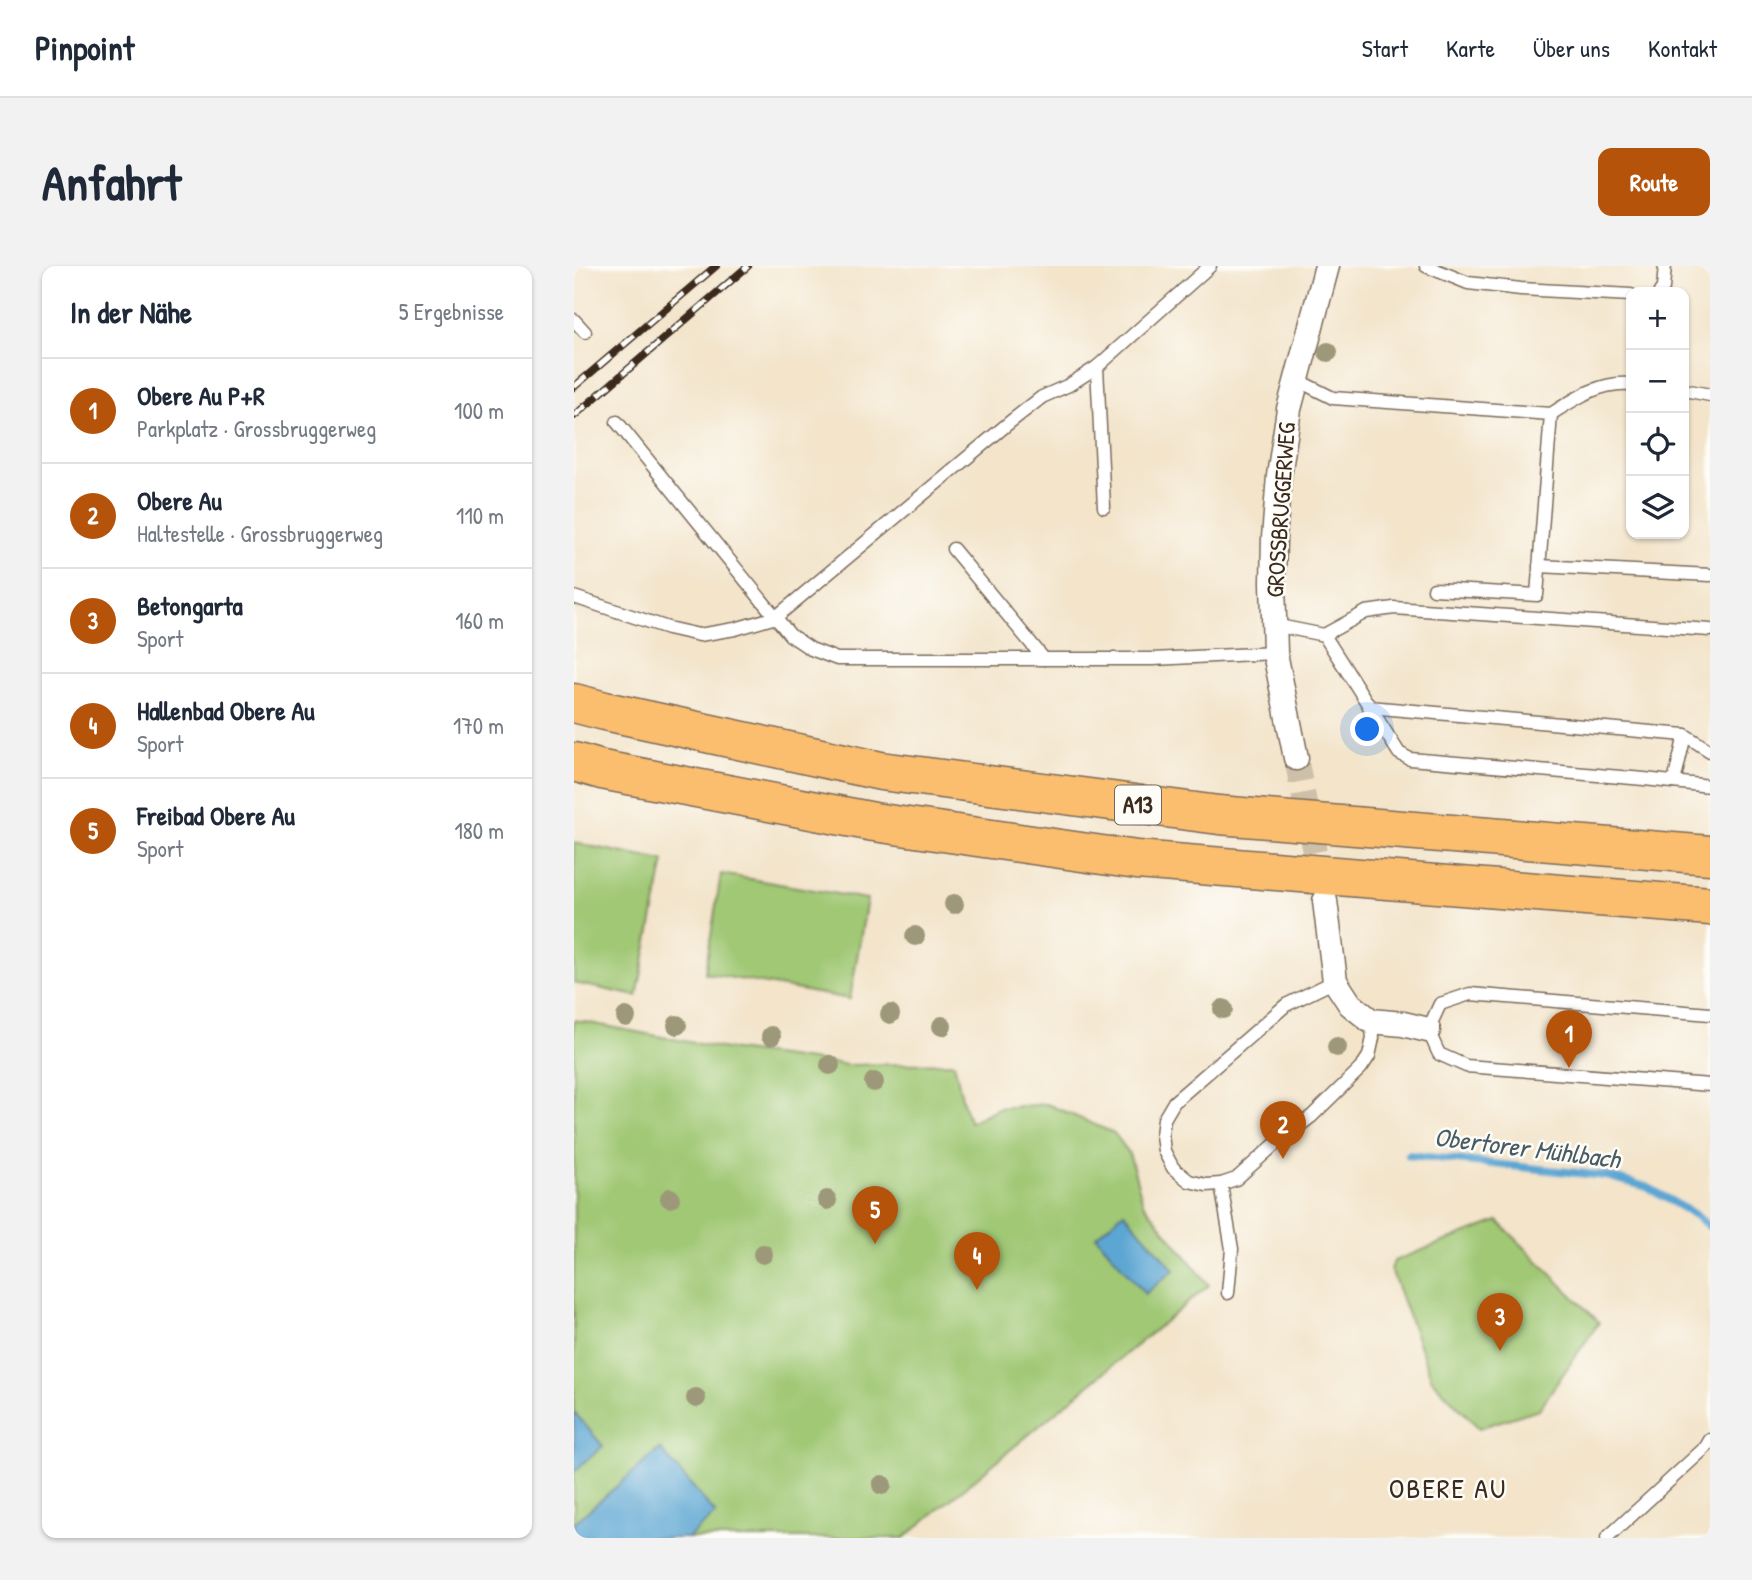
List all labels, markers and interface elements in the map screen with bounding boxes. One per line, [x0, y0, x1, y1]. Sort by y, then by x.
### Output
text: Pinpoint [35, 26, 134, 70]
text: Start [1362, 32, 1408, 64]
text: Karte [1446, 32, 1495, 64]
text: Über uns [1533, 32, 1610, 64]
text: Kontakt [1648, 32, 1717, 64]
button: Route [1598, 148, 1710, 216]
text: Anfahrt [42, 149, 181, 215]
map controls [1626, 287, 1689, 539]
button: + [1626, 287, 1689, 350]
text: In der Nähe [70, 292, 192, 332]
text: 5 Ergebnisse [399, 296, 504, 327]
button: − [1626, 350, 1689, 413]
text: Obere Au P+R [137, 378, 265, 413]
text: 1 [89, 395, 97, 426]
text: 100 m [454, 395, 504, 426]
text: Parkplatz · Grossbruggerweg [137, 413, 376, 444]
button: locate [1626, 413, 1689, 476]
street label: GROSSBRUGGERWEG [1258, 421, 1302, 599]
button: layers [1626, 476, 1689, 539]
text: Obere Au [137, 483, 222, 518]
text: 2 [88, 500, 98, 531]
text: 110 m [456, 500, 504, 531]
text: Haltestelle · Grossbruggerweg [137, 518, 383, 549]
text: Betongarta [137, 588, 243, 623]
text: 3 [88, 605, 98, 636]
text: 160 m [455, 605, 504, 636]
text: Sport [137, 623, 183, 654]
text: Hallenbad Obere Au [137, 693, 315, 728]
text: 4 [89, 710, 97, 741]
text: 170 m [453, 710, 504, 741]
your location [1350, 712, 1384, 746]
text: Sport [137, 728, 183, 759]
road number: A13 [1115, 786, 1161, 824]
text: Freibad Obere Au [137, 798, 295, 833]
text: 5 [88, 815, 98, 846]
text: 180 m [454, 815, 504, 846]
text: Sport [137, 833, 183, 864]
pin: 1 [1546, 1010, 1592, 1068]
pin: 2 [1260, 1101, 1306, 1159]
water label: Obertorer Mühlbach [1432, 1119, 1624, 1177]
pin: 5 [852, 1186, 898, 1244]
pin: 4 [954, 1232, 1000, 1290]
pin: 3 [1477, 1293, 1523, 1351]
district label: OBERE AU [1389, 1469, 1507, 1507]

